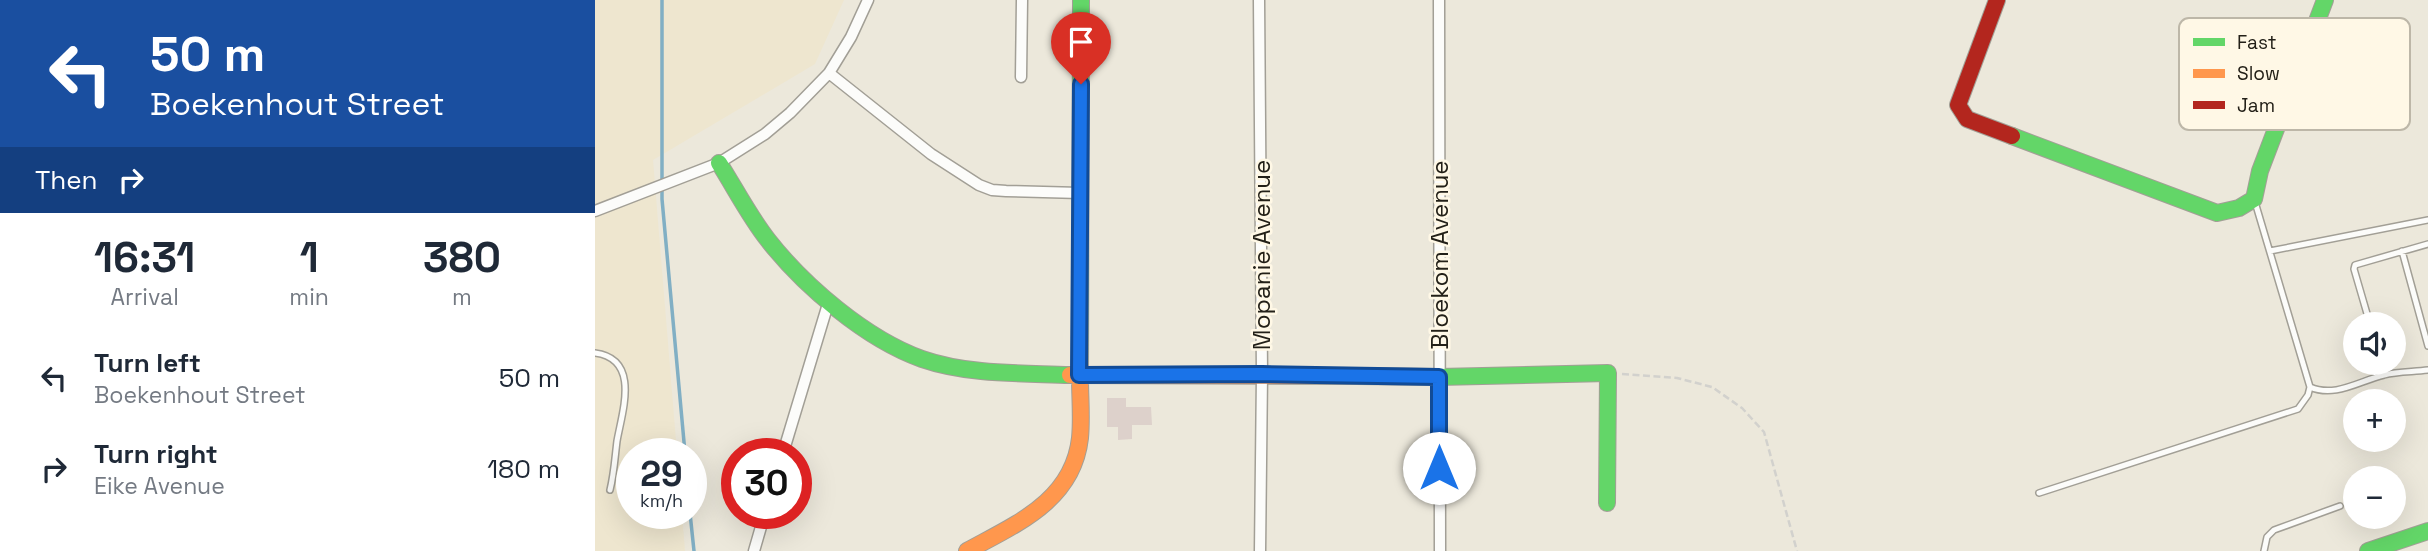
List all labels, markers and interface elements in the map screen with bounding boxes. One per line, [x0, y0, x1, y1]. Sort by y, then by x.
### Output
pin [1051, 12.0, 1111, 84]
legend [2179, 18, 2410, 130]
text: 50 m [150, 23, 265, 85]
icon: arrive [1062, 23, 1100, 61]
icon: left [35, 28, 126, 119]
text: Fast [2237, 30, 2277, 55]
text: Slow [2237, 61, 2280, 86]
text: Boekenhout Street [150, 84, 445, 124]
text: Jam [2237, 93, 2275, 118]
street label: Mopanie Avenue [1246, 160, 1277, 350]
street label: Bloekom Avenue [1424, 160, 1455, 350]
icon: right [112, 161, 150, 199]
text: Then [35, 163, 98, 197]
text: 16:31 [94, 231, 195, 284]
text: 1 [300, 231, 319, 284]
text: 380 [423, 231, 501, 284]
text: Arrival [110, 282, 179, 312]
text: min [289, 282, 329, 312]
text: m [452, 282, 472, 312]
map controls [2343, 312, 2406, 529]
button: sound [2343, 312, 2406, 375]
text: Turn left [94, 346, 201, 380]
icon: left [35, 359, 73, 397]
text: 50 m [499, 361, 560, 395]
text: Boekenhout Street [94, 380, 306, 410]
button: + [2343, 389, 2406, 452]
position arrow [1402, 431, 1476, 505]
text: Turn right [94, 437, 218, 471]
speed limit sign: 30 [721, 438, 812, 529]
icon: right [35, 450, 73, 488]
text: 180 m [487, 452, 560, 486]
text: 29 [640, 452, 683, 496]
button: − [2343, 466, 2406, 529]
text: Eike Avenue [94, 471, 225, 501]
text: km/h [640, 489, 683, 512]

